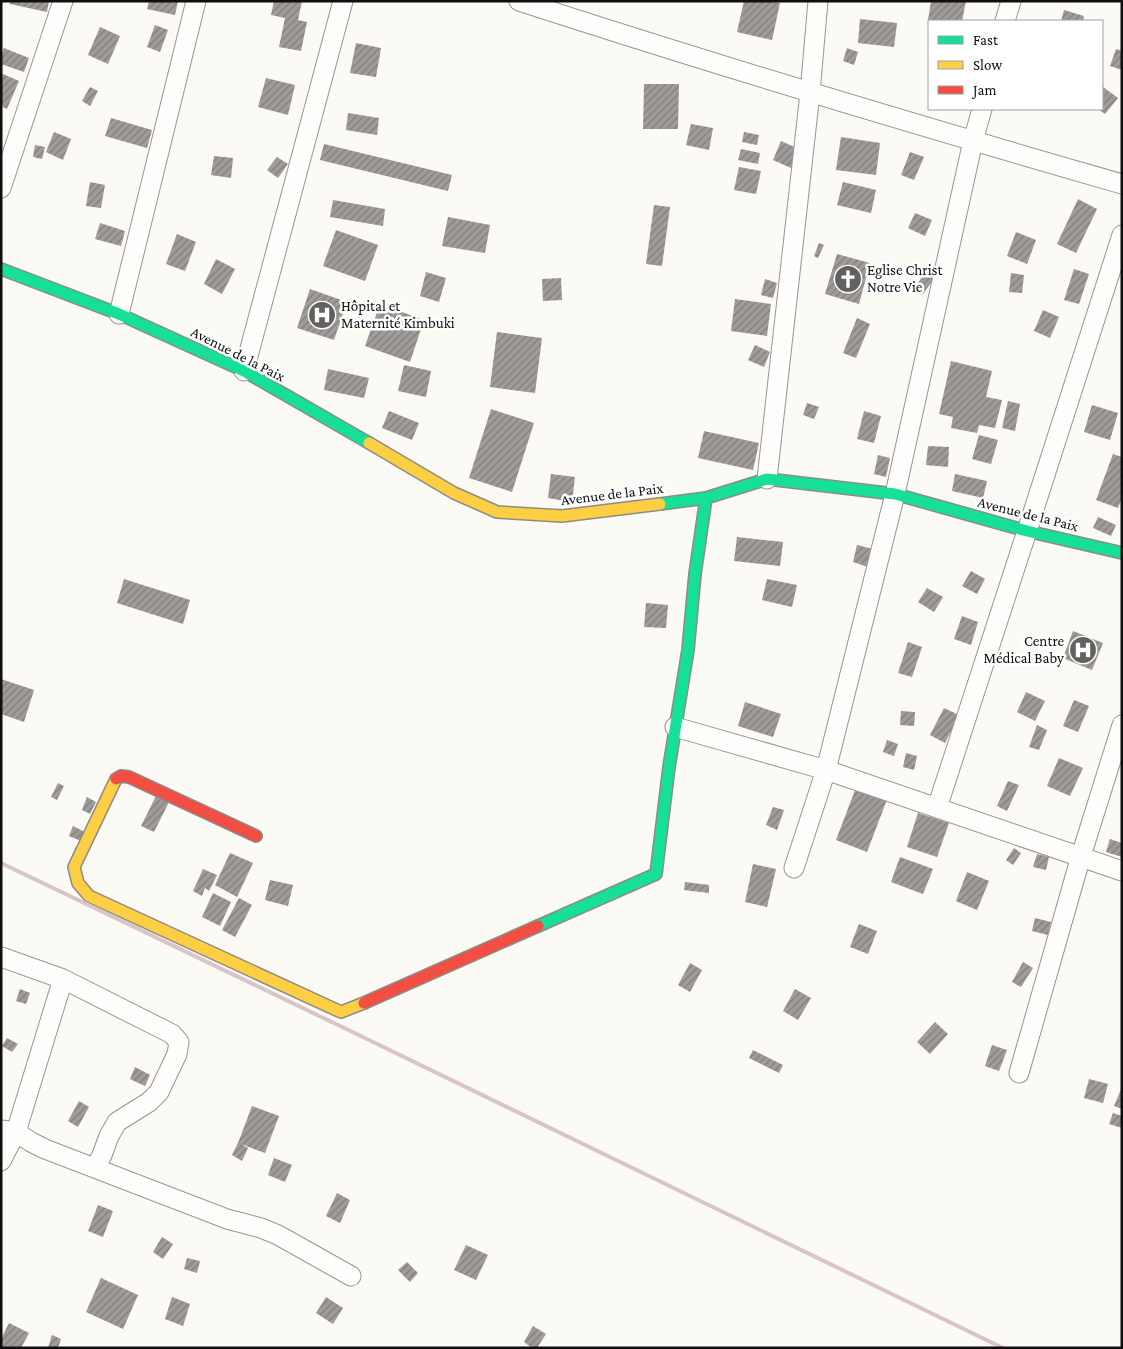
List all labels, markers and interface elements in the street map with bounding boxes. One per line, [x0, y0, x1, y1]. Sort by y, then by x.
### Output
legend [928, 20, 1103, 110]
text: Fast [973, 32, 999, 48]
text: Slow [973, 57, 1003, 73]
text: Jam [971, 82, 996, 99]
place label: Eglise Christ Notre Vie [867, 262, 943, 295]
church icon: Eglise Christ Notre Vie [833, 264, 863, 294]
place label: Hôpital et Maternité Kimbuki [341, 298, 455, 331]
hospital icon: Hôpital et Maternité Kimbuki [307, 300, 337, 330]
street label: Avenue de la Paix [188, 323, 288, 385]
street label: Avenue de la Paix [560, 480, 664, 508]
street label: Avenue de la Paix [976, 494, 1080, 534]
place label: Centre Médical Baby [983, 633, 1064, 667]
hospital icon: Centre Médical Baby [1068, 635, 1098, 665]

